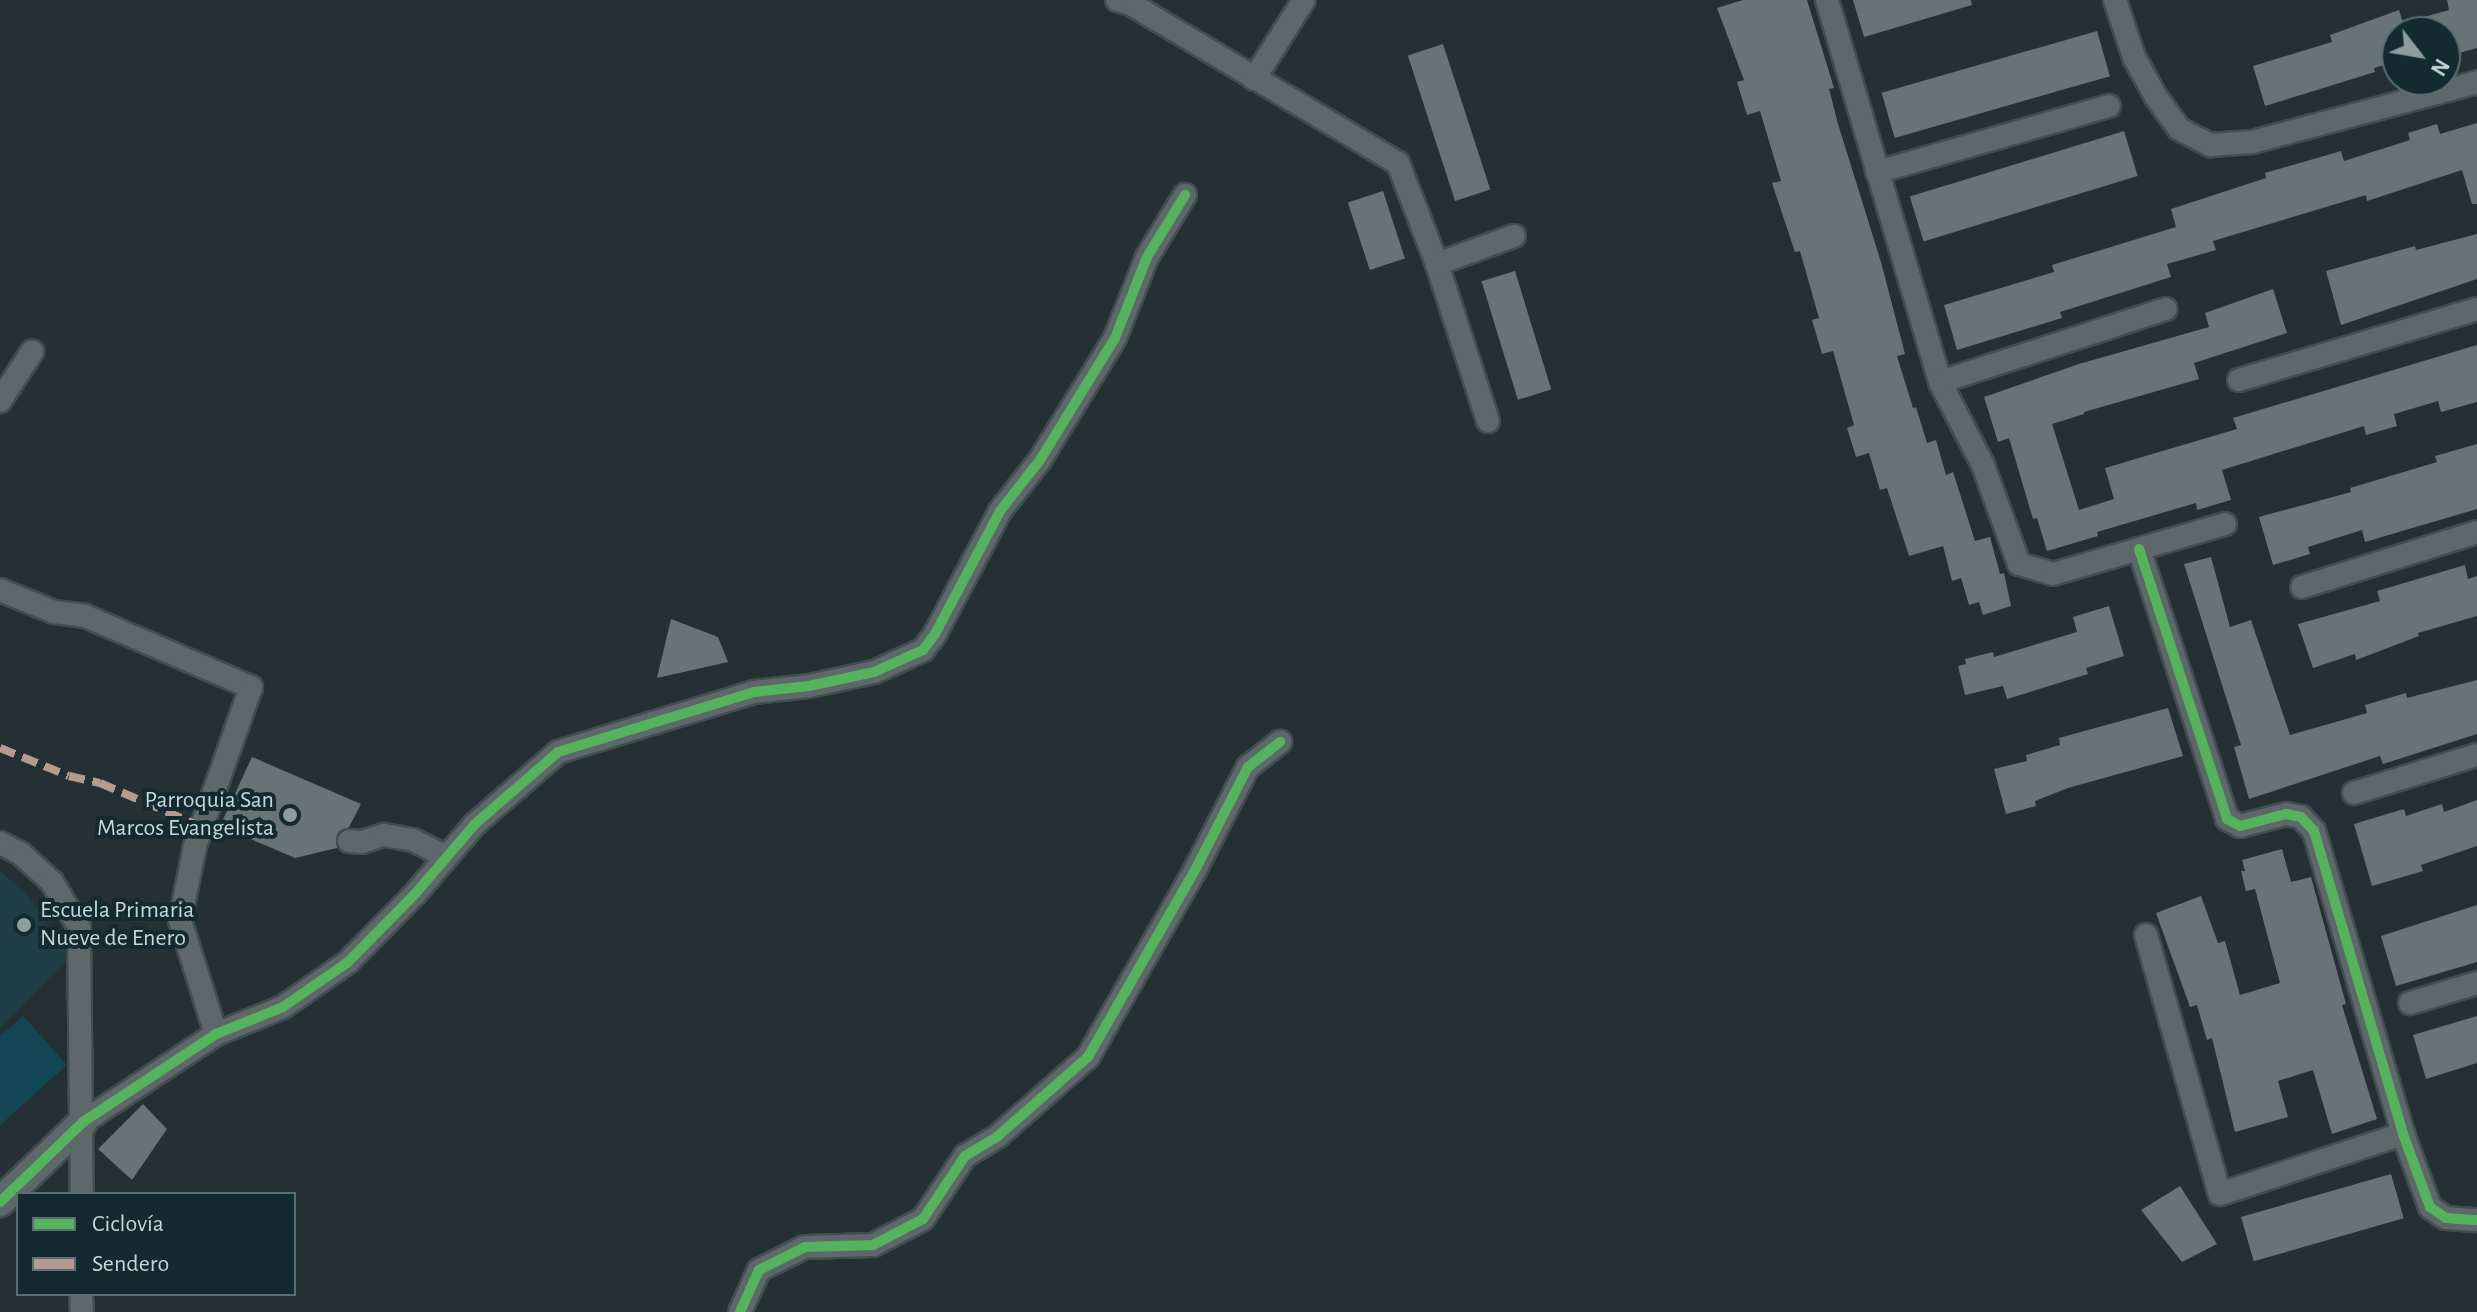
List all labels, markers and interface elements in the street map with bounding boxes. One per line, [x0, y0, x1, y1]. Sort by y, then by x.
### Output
north arrow [2381, 16, 2461, 96]
text: N [2426, 55, 2453, 80]
place label: Parroquia San Marcos Evangelista [97, 787, 274, 843]
marker: Parroquia San Marcos Evangelista [281, 806, 299, 824]
place label: Escuela Primaria Nueve de Enero [40, 897, 194, 953]
marker: Escuela Primaria Nueve de Enero [15, 916, 33, 934]
legend [16, 1192, 296, 1296]
text: Ciclovía [92, 1212, 164, 1236]
text: Sendero [92, 1252, 169, 1276]

